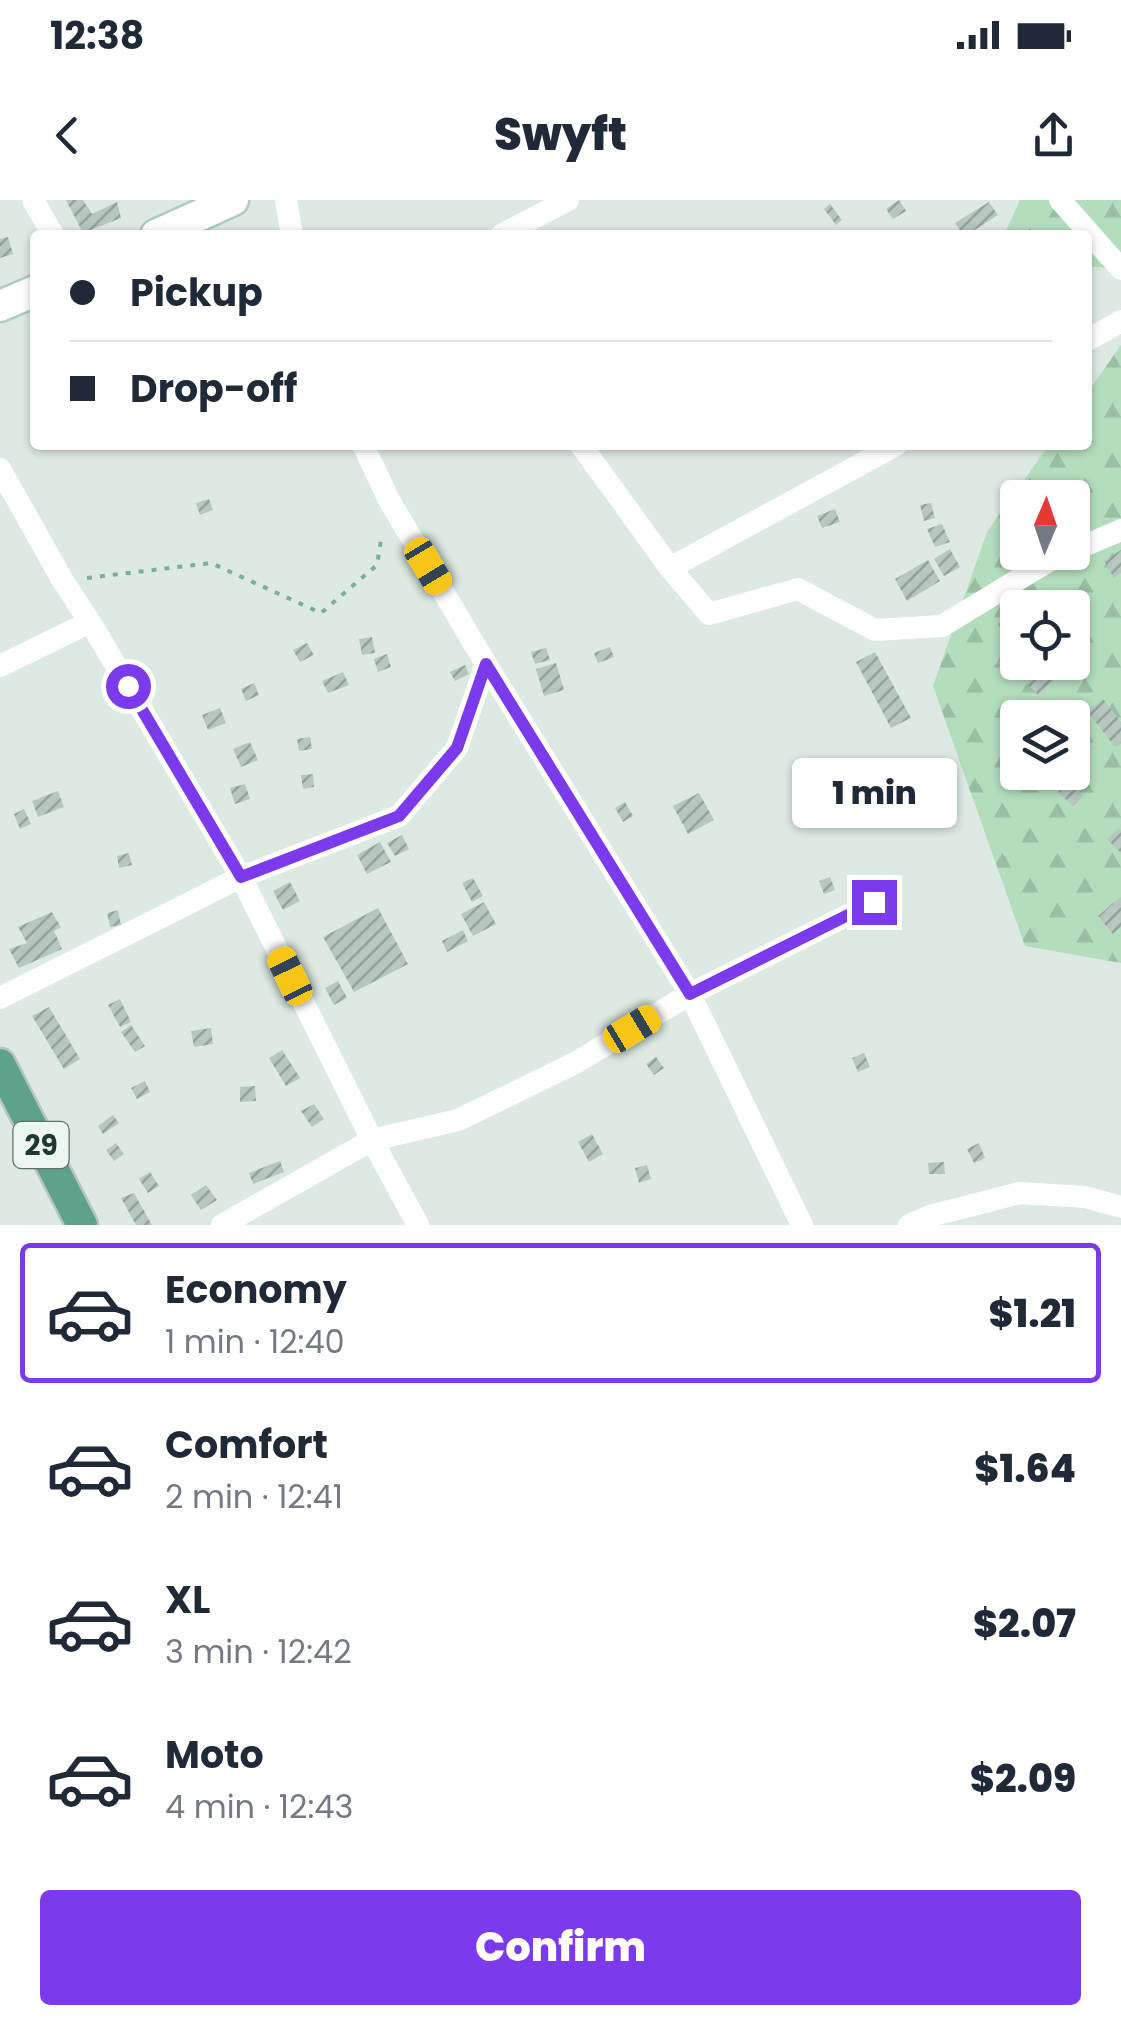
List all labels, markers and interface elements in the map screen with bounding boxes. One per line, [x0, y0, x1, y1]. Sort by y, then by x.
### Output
text: 12:38 [50, 9, 144, 62]
text: Swyft [494, 103, 627, 166]
icon: back [40, 108, 95, 163]
icon: share [1026, 108, 1081, 163]
text: Pickup [130, 266, 263, 319]
text: Drop-off [130, 362, 298, 415]
north arrow [1000, 480, 1090, 570]
map controls [1000, 480, 1090, 790]
car [400, 533, 456, 599]
button: locate [1000, 590, 1090, 680]
route start [106, 664, 151, 709]
button: layers [1000, 700, 1090, 790]
callout: 1 min [792, 757, 956, 827]
text: 1 min [832, 770, 917, 815]
route end [852, 880, 897, 925]
car [263, 942, 317, 1010]
car [599, 1001, 665, 1057]
road number: 29 [13, 1122, 68, 1168]
text: Economy [165, 1263, 347, 1316]
icon: car [45, 1268, 135, 1358]
text: $1.21 [988, 1287, 1076, 1340]
text: 1 min · 12:40 [165, 1319, 345, 1364]
text: Comfort [165, 1418, 328, 1471]
icon: car [45, 1423, 135, 1513]
text: $1.64 [974, 1442, 1076, 1495]
text: 2 min · 12:41 [165, 1474, 343, 1519]
text: XL [165, 1573, 210, 1626]
icon: car [45, 1578, 135, 1668]
text: $2.07 [973, 1597, 1076, 1650]
text: 3 min · 12:42 [165, 1629, 352, 1674]
text: Moto [165, 1728, 264, 1781]
icon: car [45, 1733, 135, 1823]
text: $2.09 [970, 1752, 1076, 1805]
text: 4 min · 12:43 [165, 1784, 353, 1829]
button: Confirm [40, 1890, 1081, 2005]

